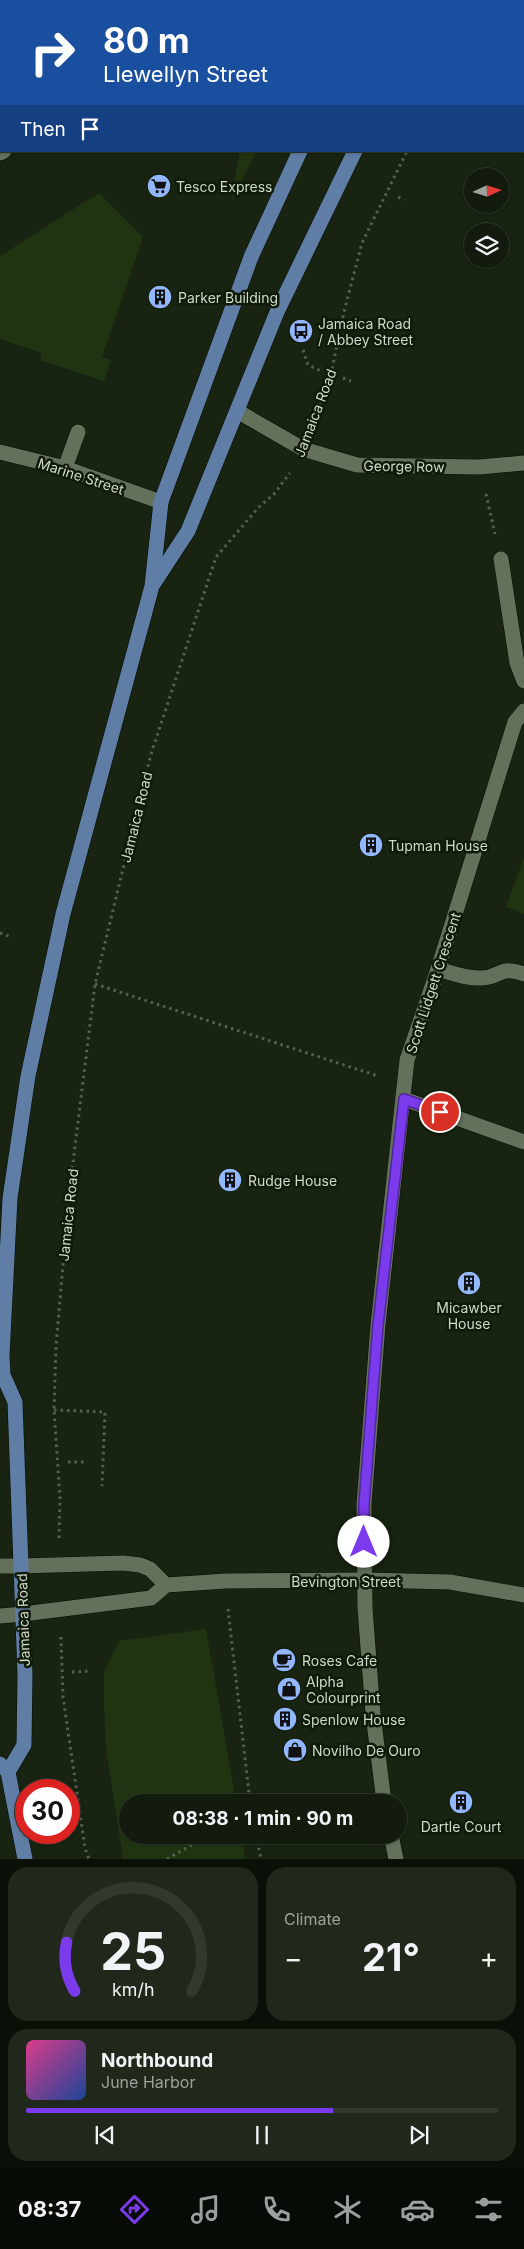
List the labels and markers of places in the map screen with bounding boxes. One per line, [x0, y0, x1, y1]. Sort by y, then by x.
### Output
supermarket icon: Tesco Express [146, 173, 172, 199]
place label: Tesco Express [176, 178, 272, 195]
building icon: Parker Building [147, 284, 173, 310]
place label: Parker Building [178, 289, 278, 306]
place label: Jamaica Road / Abbey Street [318, 315, 413, 348]
bus stop icon: Jamaica Road / Abbey Street [288, 318, 314, 344]
building icon: Tupman House [358, 832, 384, 858]
place label: Tupman House [388, 837, 488, 854]
pin [419, 1091, 461, 1133]
building icon: Rudge House [217, 1167, 243, 1193]
place label: Rudge House [248, 1172, 337, 1189]
building icon: Micawber House [456, 1270, 482, 1296]
place label: Micawber House [436, 1299, 502, 1332]
cafe icon: Roses Cafe [271, 1647, 297, 1673]
place label: Roses Cafe [302, 1652, 377, 1669]
place label: Alpha Colourprint [306, 1673, 381, 1706]
shop icon: Alpha Colourprint [276, 1676, 302, 1702]
building icon: Spenlow House [272, 1706, 298, 1732]
place label: Spenlow House [302, 1711, 406, 1728]
shop icon: Novilho De Ouro [282, 1737, 308, 1763]
place label: Novilho De Ouro [312, 1742, 421, 1759]
building icon: Dartle Court [448, 1789, 474, 1815]
place label: Dartle Court [421, 1818, 502, 1835]

